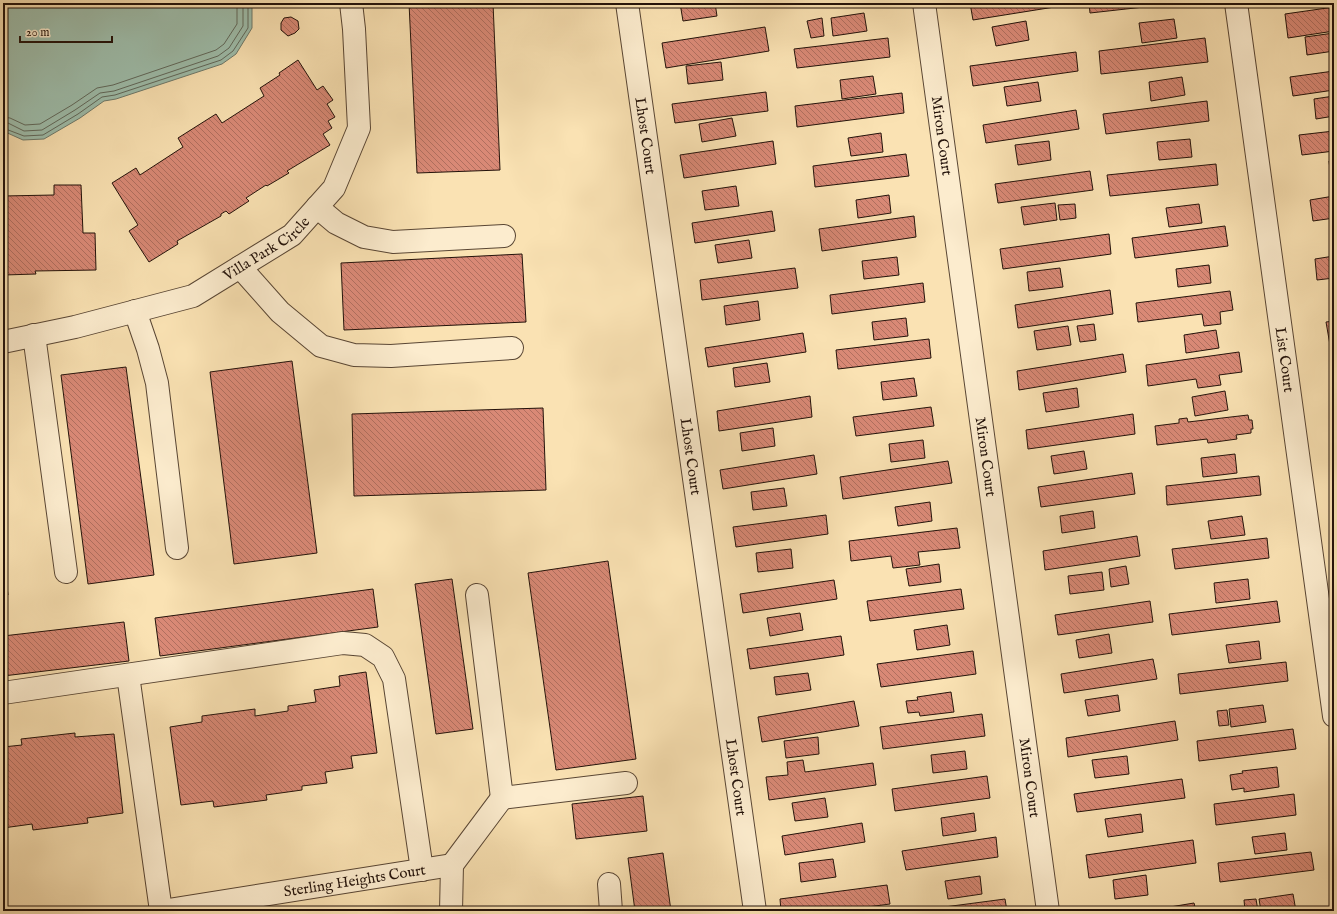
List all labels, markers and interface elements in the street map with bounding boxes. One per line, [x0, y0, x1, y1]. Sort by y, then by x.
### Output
scale bar [20, 18, 112, 44]
text: 20 m [26, 25, 49, 40]
street label: Miron Court [927, 95, 956, 177]
street label: Lhost Court [630, 96, 660, 176]
street label: Villa Park Circle [219, 213, 314, 286]
street label: List Court [1271, 326, 1298, 394]
street label: Miron Court [971, 416, 1000, 498]
street label: Lhost Court [676, 417, 705, 496]
street label: Miron Court [1014, 737, 1044, 819]
street label: Lhost Court [721, 738, 750, 817]
street label: Sterling Heights Court [282, 860, 427, 902]

